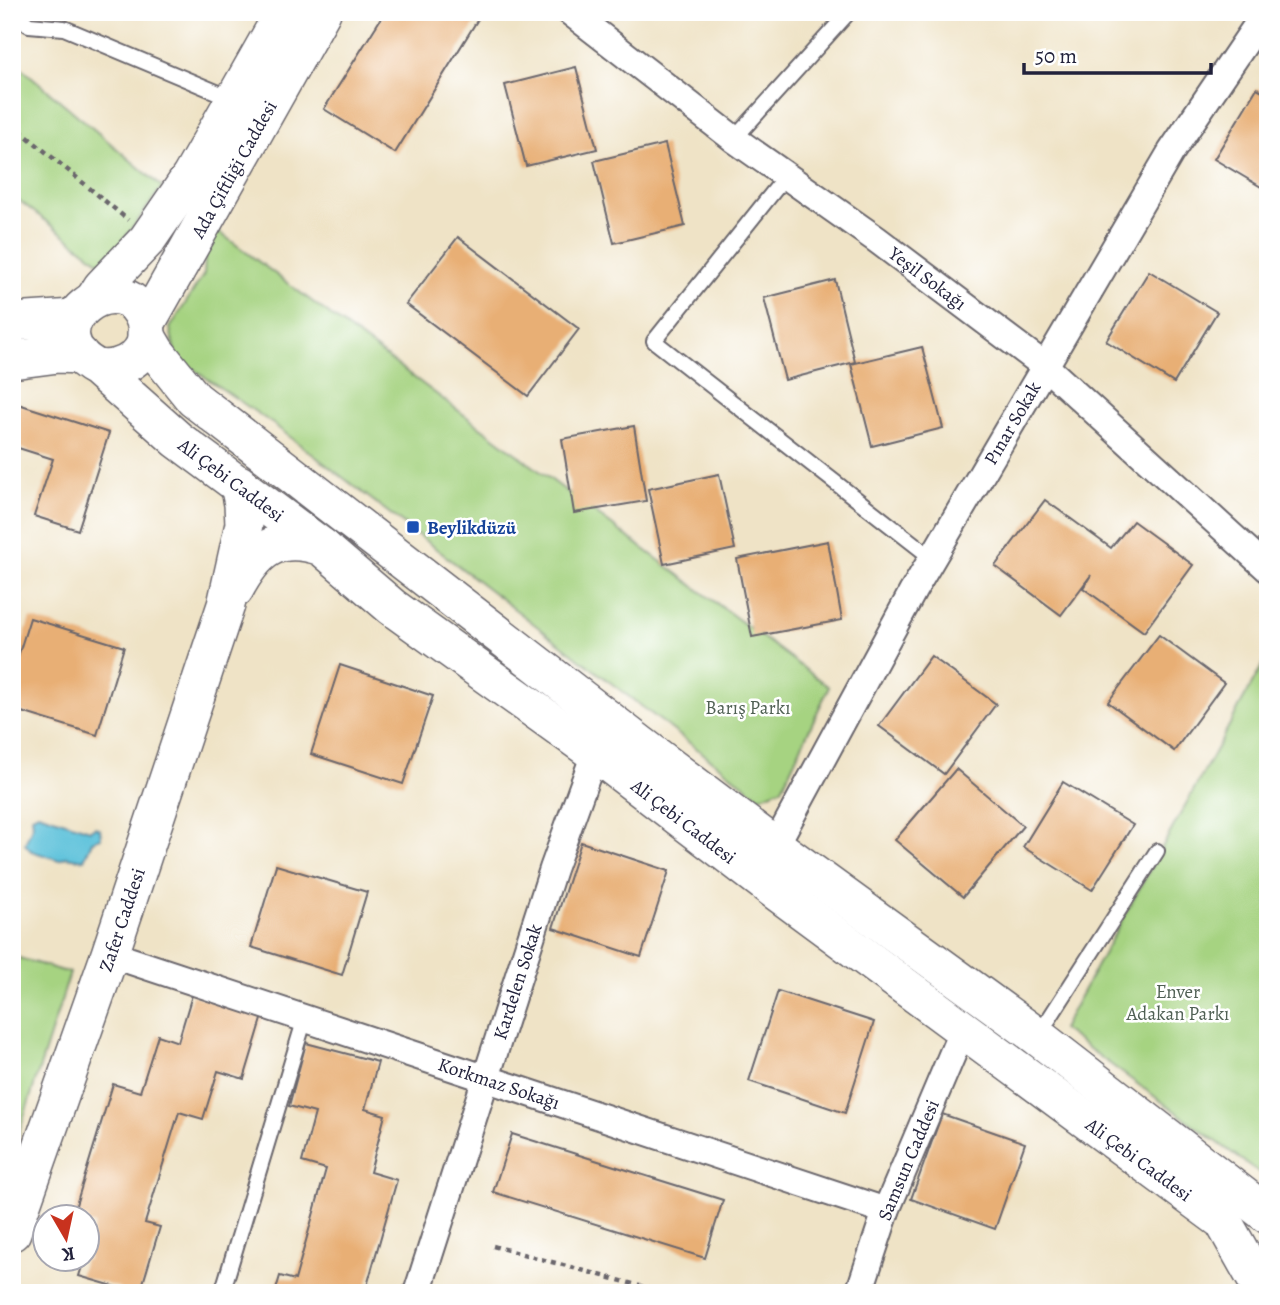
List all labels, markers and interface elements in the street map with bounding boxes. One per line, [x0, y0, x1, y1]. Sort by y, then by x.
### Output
scale bar [1024, 32, 1212, 76]
text: 50 m [1035, 42, 1077, 70]
street label: Ada Çiftliği Caddesi [185, 96, 284, 244]
street label: Yeşil Sokağı [882, 240, 972, 317]
street label: Pınar Sokak [978, 376, 1048, 470]
street label: Ali Çebi Caddesi [172, 432, 289, 529]
place label: Beylikdüzü [427, 515, 517, 541]
marker: Beylikdüzü [405, 519, 421, 535]
park label: Barış Parkı [705, 695, 791, 721]
street label: Ali Çebi Caddesi [625, 773, 741, 870]
street label: Zafer Caddesi [93, 865, 152, 975]
street label: Kardelen Sokak [487, 920, 549, 1043]
park label: Enver Adakan Parkı [1126, 979, 1229, 1027]
street label: Korkmaz Sokağı [435, 1052, 563, 1116]
street label: Samsun Caddesi [872, 1096, 946, 1224]
street label: Ali Çebi Caddesi [1079, 1111, 1197, 1208]
north arrow [32, 1204, 102, 1274]
text: K [60, 1240, 77, 1268]

